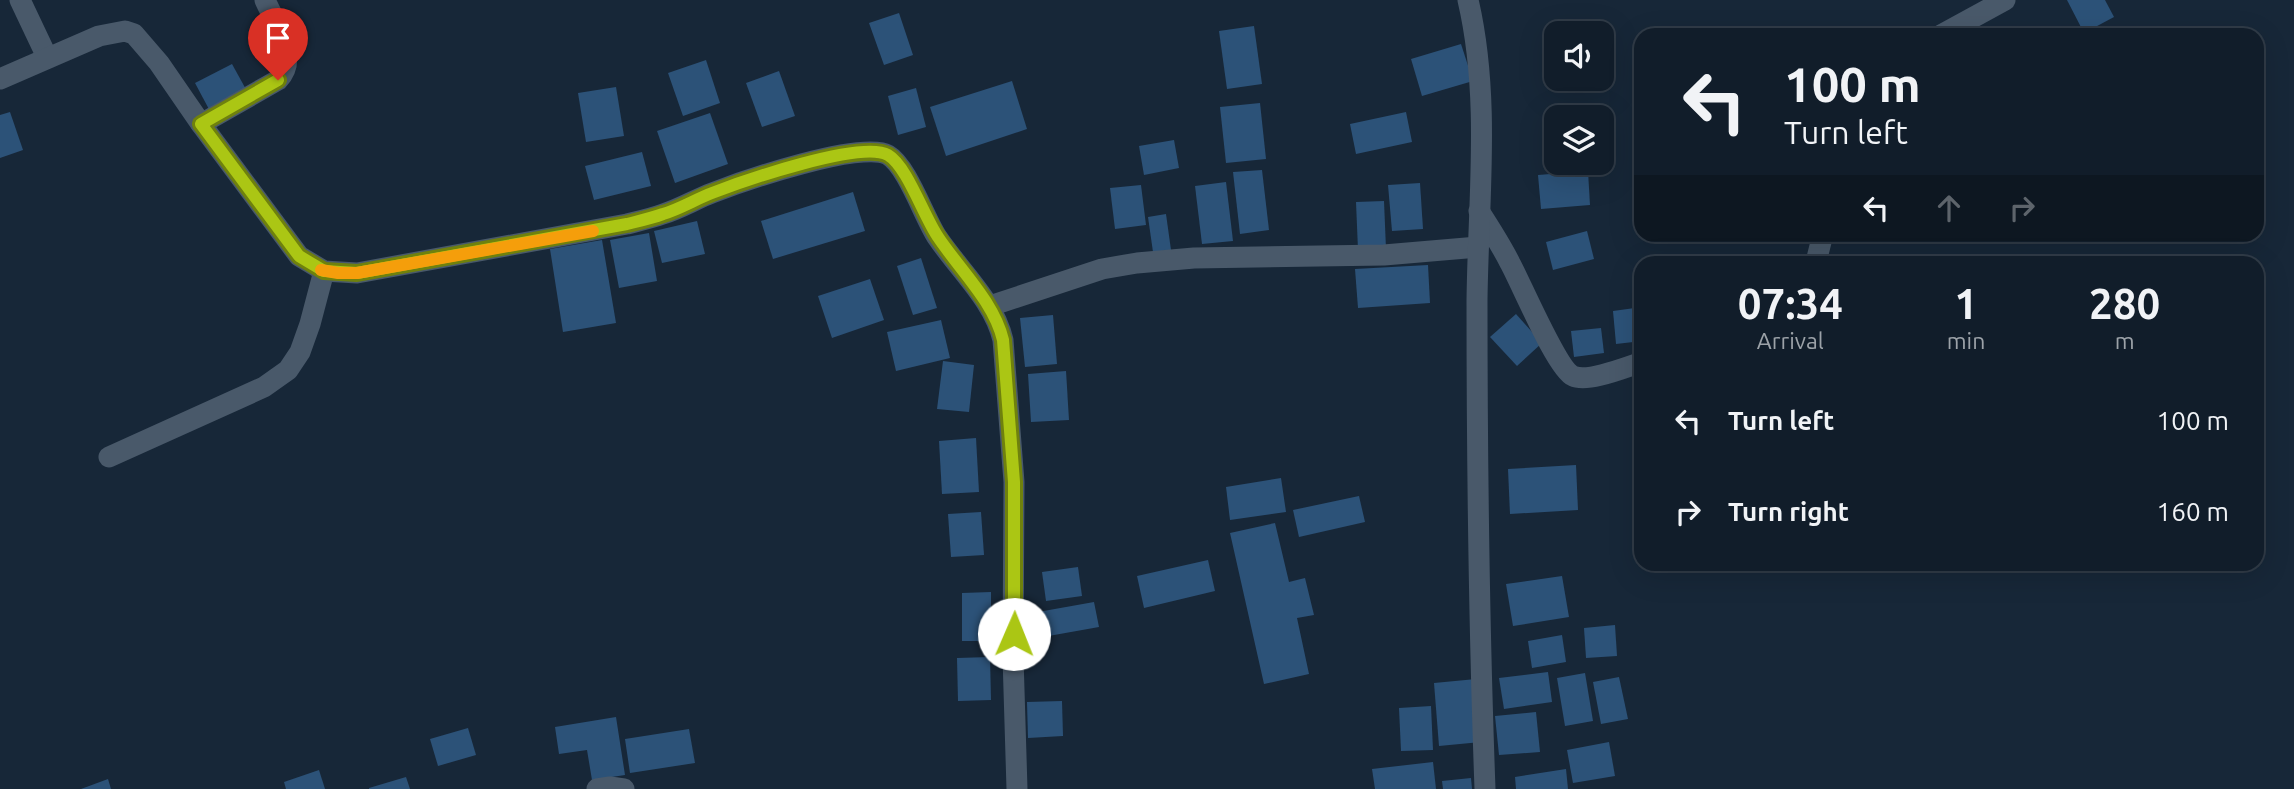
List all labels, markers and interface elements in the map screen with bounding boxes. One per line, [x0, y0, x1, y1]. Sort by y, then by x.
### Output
pin [248, 8, 308, 80]
icon: arrive [259, 19, 297, 57]
map controls [1544, 21, 1614, 175]
button: sound [1544, 21, 1614, 91]
icon: left [1669, 56, 1760, 147]
text: 100 m [1784, 56, 1921, 111]
button: layers [1544, 105, 1614, 175]
text: Turn left [1784, 114, 1908, 150]
icon: left [1857, 189, 1895, 227]
icon: ahead [1930, 189, 1968, 227]
icon: right [2003, 189, 2041, 227]
text: 07:34 [1738, 280, 1843, 327]
text: 1 [1954, 280, 1978, 327]
text: 280 [2089, 280, 2160, 327]
text: Arrival [1757, 328, 1824, 353]
text: min [1947, 328, 1985, 353]
text: m [2115, 328, 2135, 353]
icon: left [1669, 402, 1707, 440]
text: Turn left [1728, 406, 1834, 435]
text: 100 m [2157, 406, 2229, 435]
icon: right [1669, 493, 1707, 531]
text: Turn right [1728, 497, 1849, 526]
text: 160 m [2157, 497, 2229, 526]
position arrow [977, 597, 1051, 671]

